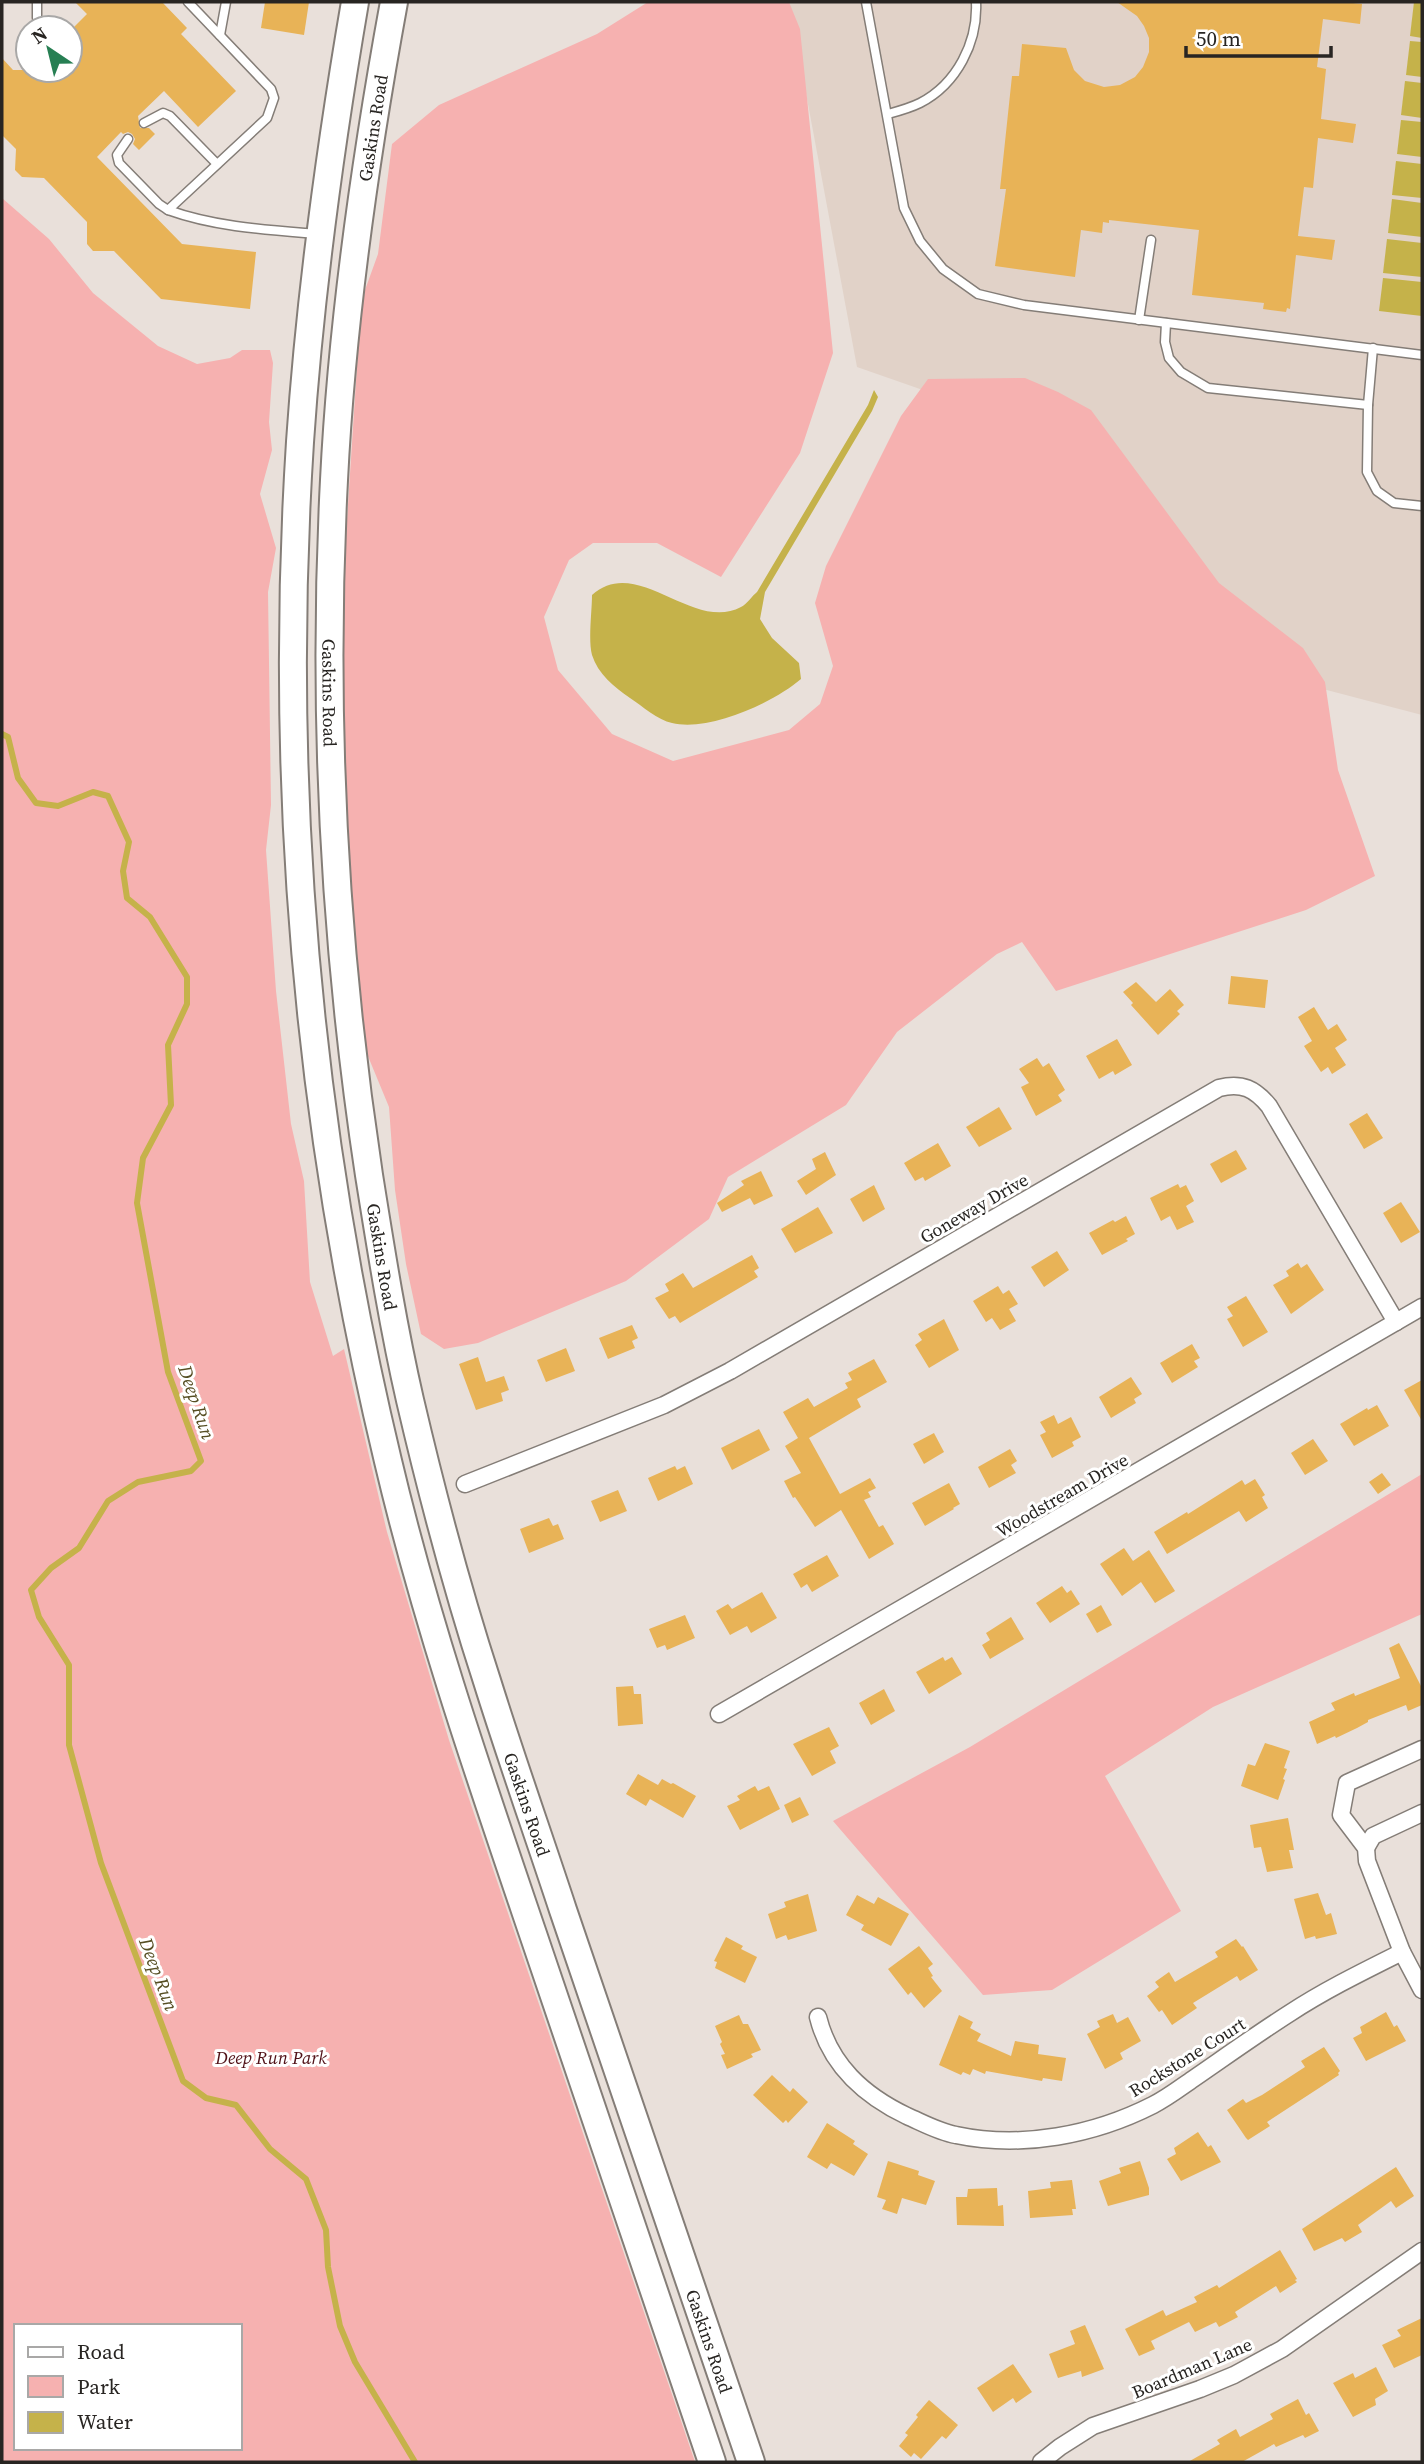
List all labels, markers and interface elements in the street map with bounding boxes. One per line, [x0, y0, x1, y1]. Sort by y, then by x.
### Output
north arrow [14, 14, 84, 84]
scale bar [1186, 14, 1331, 58]
text: N [26, 20, 53, 50]
text: 50 m [1196, 24, 1241, 53]
street label: Gaskins Road [352, 73, 394, 183]
street label: Gaskins Road [317, 639, 343, 747]
street label: Goneway Drive [915, 1167, 1033, 1249]
street label: Gaskins Road [361, 1201, 404, 1312]
water label: Deep Run [172, 1361, 222, 1443]
street label: Woodstream Drive [991, 1447, 1133, 1543]
street label: Gaskins Road [498, 1749, 557, 1859]
water label: Deep Run [133, 1933, 185, 2015]
street label: Rockstone Court [1124, 2011, 1250, 2103]
park label: Deep Run Park [214, 2045, 327, 2070]
street label: Gaskins Road [680, 2286, 739, 2396]
legend [14, 2324, 242, 2450]
street label: Boardman Lane [1128, 2331, 1256, 2405]
text: Road [77, 2337, 125, 2366]
text: Park [77, 2372, 121, 2401]
text: Water [77, 2407, 133, 2436]

